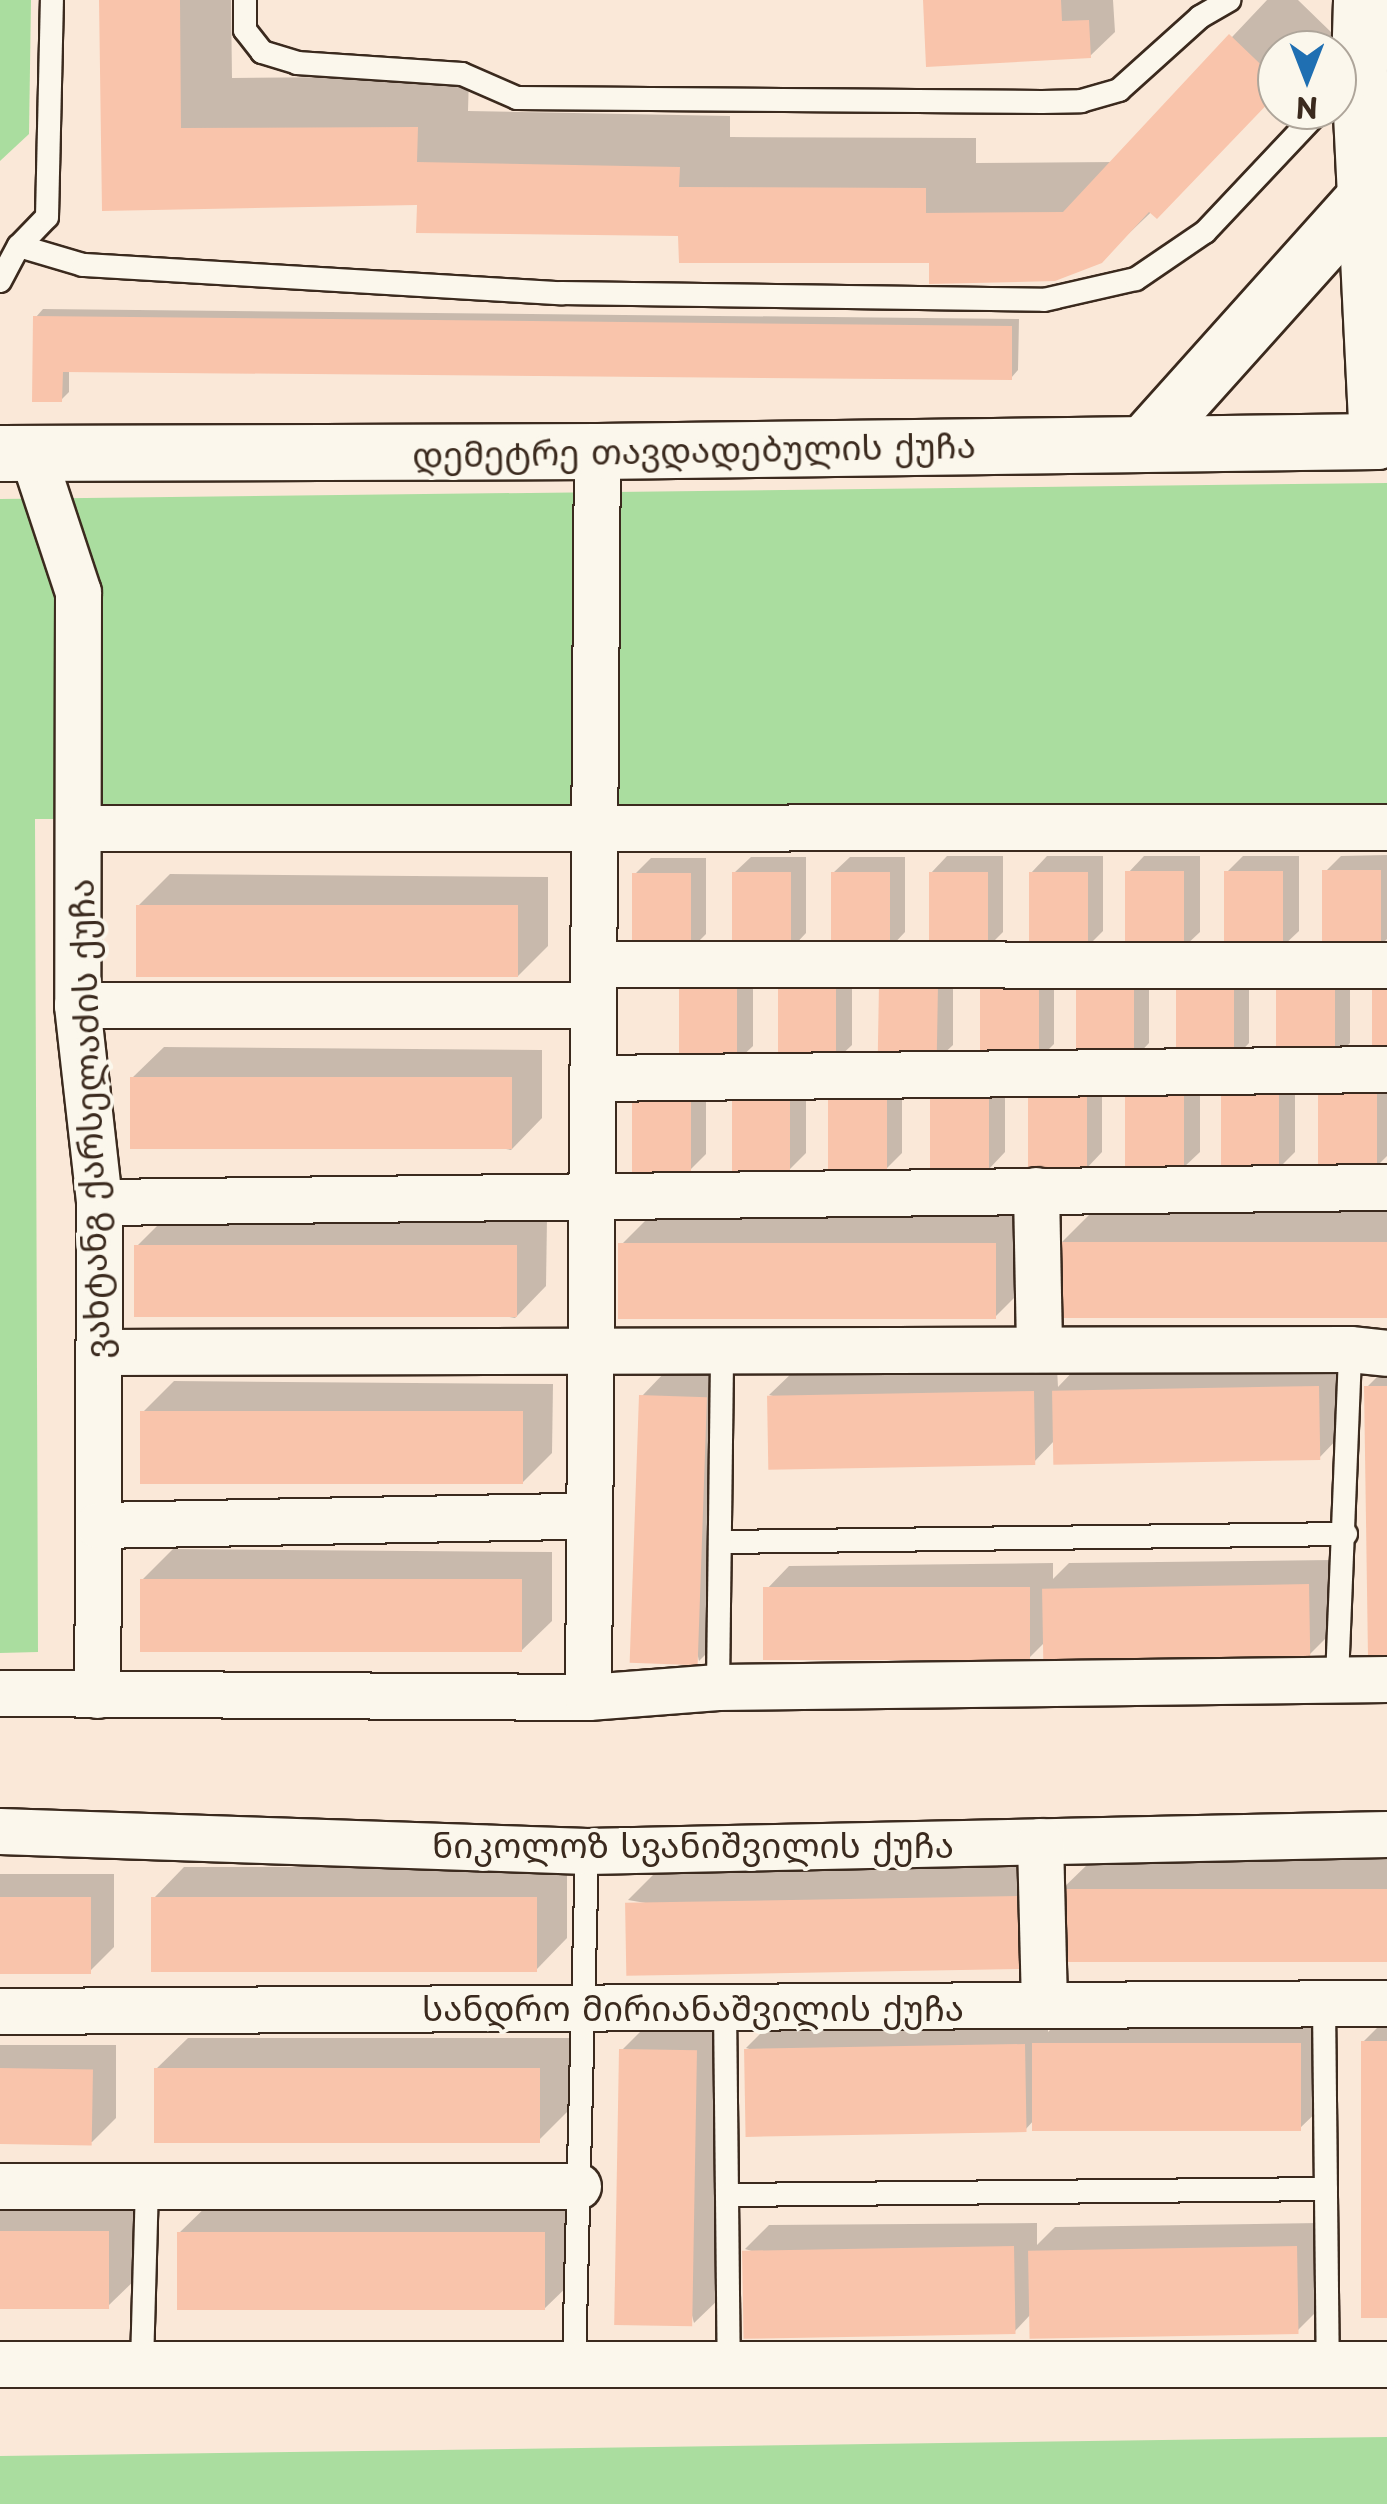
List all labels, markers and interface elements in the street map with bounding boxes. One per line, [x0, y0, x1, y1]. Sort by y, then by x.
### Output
north arrow [1257, 30, 1357, 130]
text: N [1296, 87, 1318, 130]
street label: დემეტრე თავდადებულის ქუჩა [412, 423, 976, 475]
street label: ვახტანგ ქარსელაძის ქუჩა [59, 878, 117, 1360]
street label: ნიკოლოზ სვანიშვილის ქუჩა [432, 1823, 954, 1865]
street label: სანდრო მირიანაშვილის ქუჩა [422, 1986, 964, 2028]

